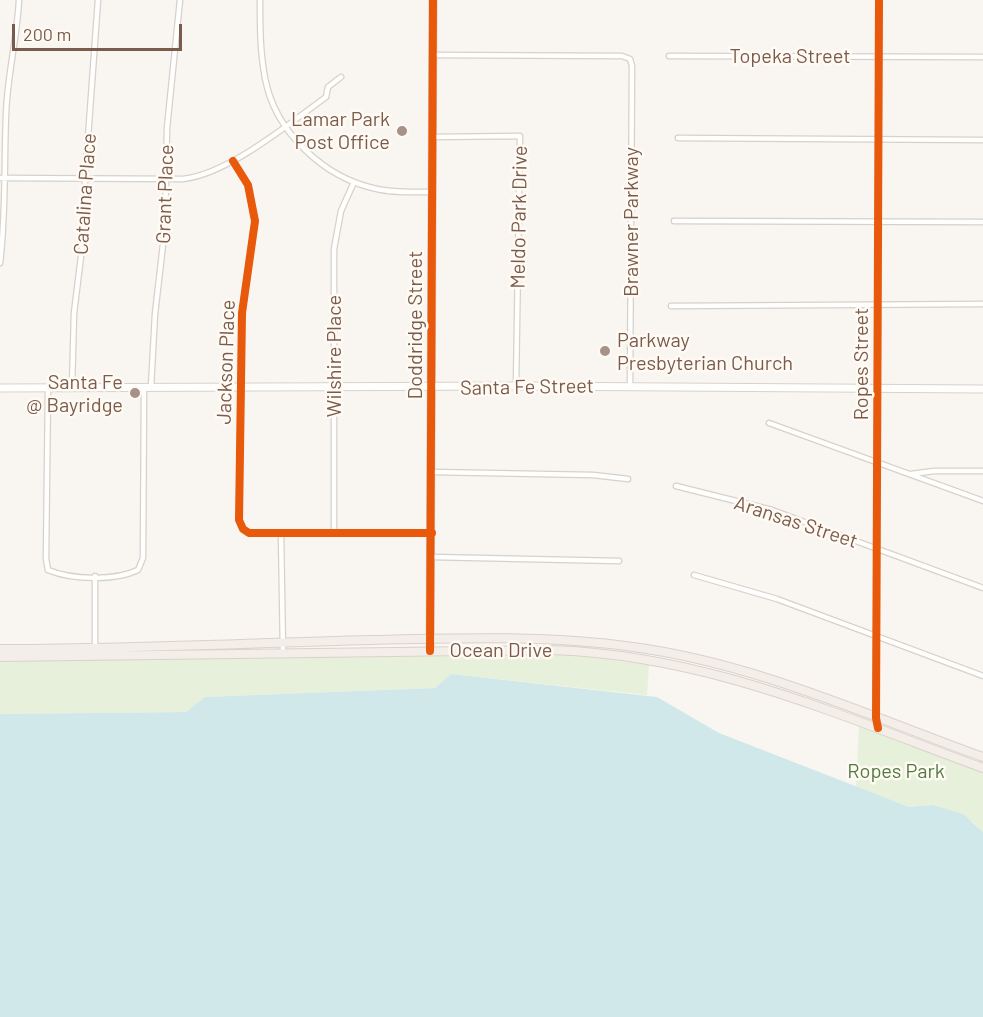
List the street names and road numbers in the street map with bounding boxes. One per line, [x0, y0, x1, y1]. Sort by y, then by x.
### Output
street label: Topeka Street [729, 44, 851, 68]
street label: Catalina Place [69, 132, 101, 256]
street label: Grant Place [151, 144, 179, 244]
street label: Meldo Park Drive [506, 145, 532, 289]
street label: Brawner Parkway [619, 147, 643, 297]
street label: Doddridge Street [403, 251, 427, 399]
street label: Wilshire Place [322, 295, 346, 417]
street label: Jackson Place [212, 299, 240, 425]
street label: Ropes Street [849, 308, 873, 420]
street label: Santa Fe Street [460, 374, 594, 400]
street label: Aransas Street [731, 491, 861, 553]
street label: Ocean Drive [450, 638, 552, 662]

